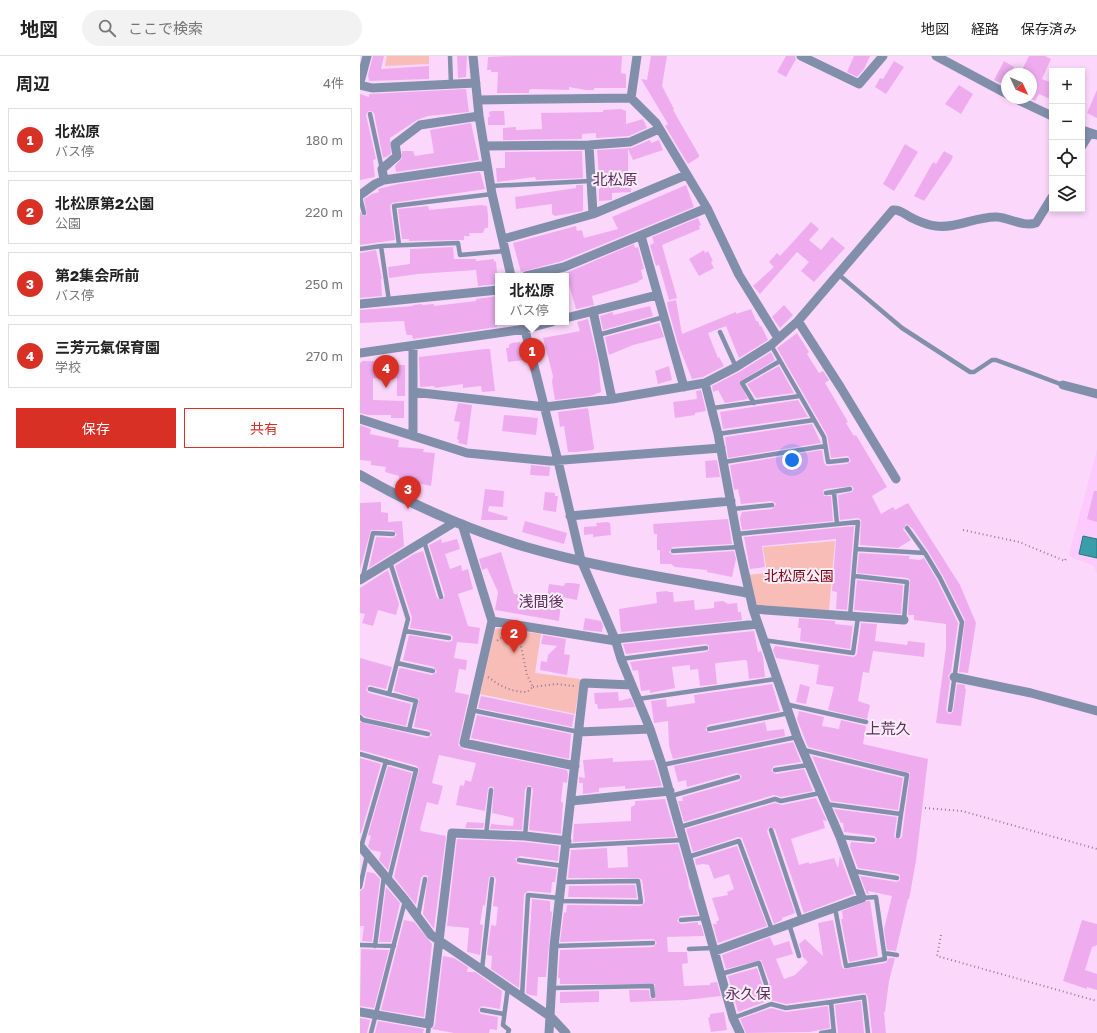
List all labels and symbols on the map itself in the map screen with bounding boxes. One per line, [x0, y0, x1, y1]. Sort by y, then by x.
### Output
north arrow [1001, 68, 1037, 104]
district label: 北松原 [592, 170, 638, 188]
pin: 1 [519, 338, 545, 371]
pin: 4 [373, 355, 399, 388]
your location [782, 450, 802, 470]
pin: 3 [395, 476, 421, 509]
park label: 北松原公園 [764, 567, 834, 584]
district label: 浅間後 [518, 592, 564, 610]
pin: 2 [501, 620, 527, 653]
district label: 上荒久 [865, 719, 911, 737]
district label: 永久保 [725, 984, 771, 1002]

